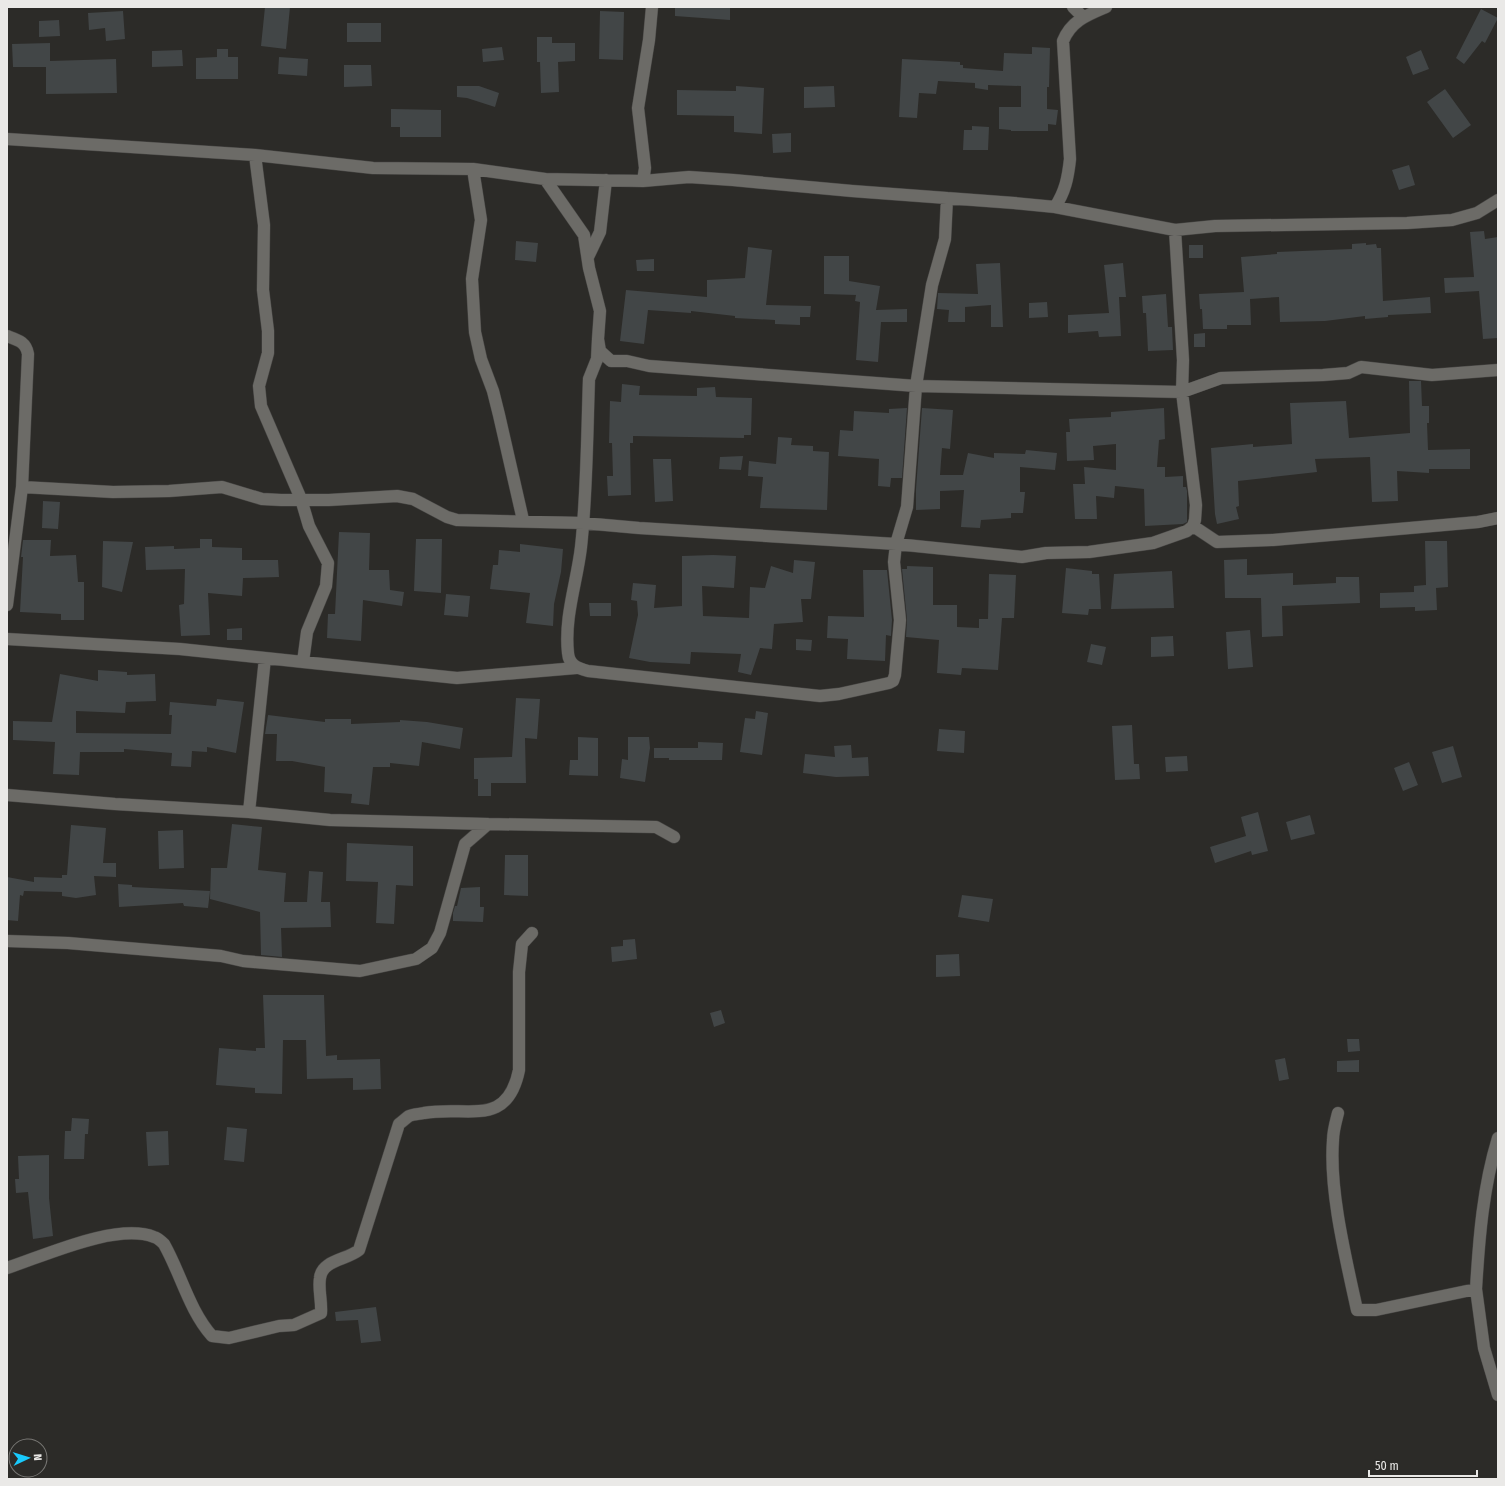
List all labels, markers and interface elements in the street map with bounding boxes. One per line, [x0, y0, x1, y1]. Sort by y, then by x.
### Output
north arrow [8, 1438, 48, 1478]
scale bar [1369, 1452, 1477, 1478]
text: N [31, 1454, 44, 1461]
text: 50 m [1375, 1459, 1399, 1473]

